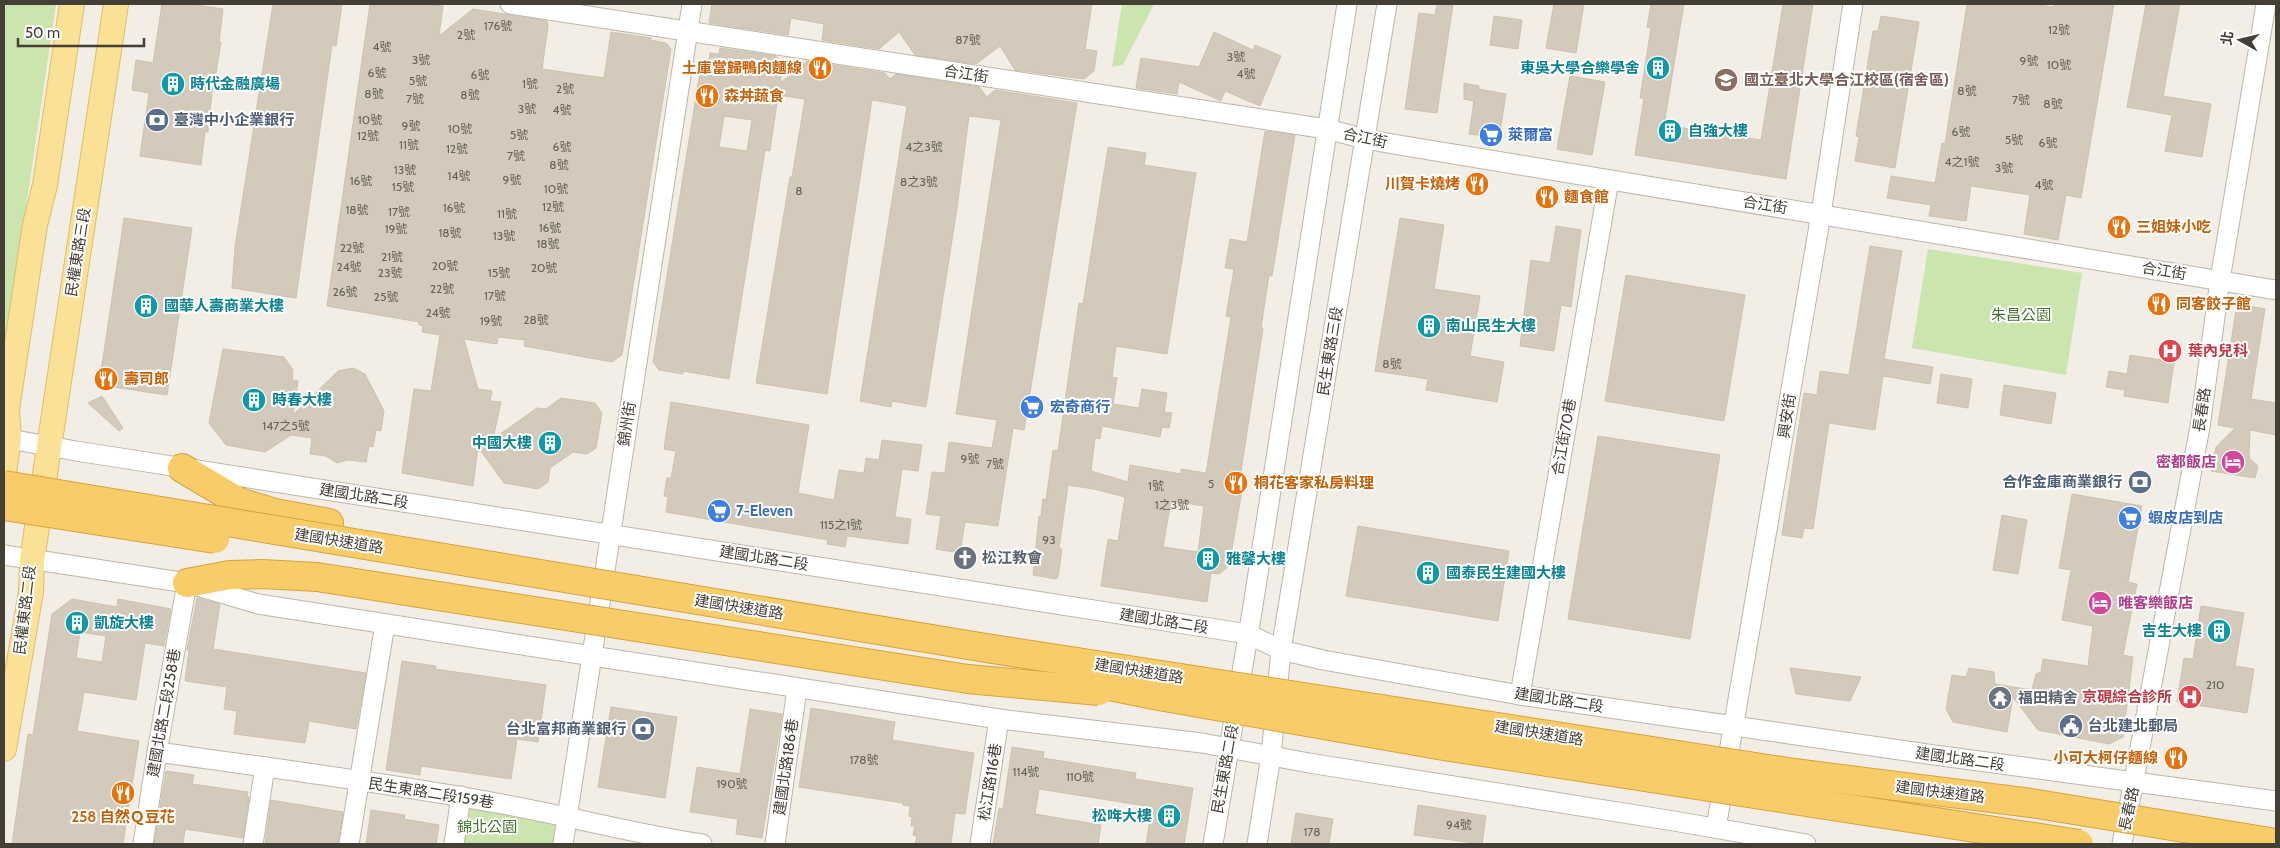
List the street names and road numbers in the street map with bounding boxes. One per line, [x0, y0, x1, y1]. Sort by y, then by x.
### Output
street label: 合江街 [942, 62, 990, 86]
street label: 合江街 [1341, 125, 1389, 151]
street label: 合江街 [1741, 193, 1789, 217]
street label: 民權東路三段 [62, 206, 94, 298]
street label: 合江街 [2140, 259, 2188, 283]
street label: 民生東路三段 [1314, 305, 1346, 397]
street label: 長春路 [2190, 386, 2214, 434]
street label: 興安街 [1775, 392, 1799, 440]
street label: 合江街70巷 [1548, 397, 1580, 477]
street label: 錦州街 [615, 400, 639, 448]
street label: 建國北路二段 [318, 480, 410, 512]
street label: 建國快速道路 [293, 525, 385, 557]
street label: 建國北路二段 [718, 542, 810, 574]
street label: 民權東路二段 [11, 564, 39, 656]
street label: 建國快速道路 [693, 591, 785, 623]
street label: 建國北路二段 [1118, 605, 1210, 637]
street label: 建國北路二段258巷 [144, 647, 184, 779]
street label: 建國快速道路 [1093, 655, 1185, 687]
street label: 建國北路二段 [1513, 684, 1605, 716]
street label: 建國北路186巷 [770, 717, 802, 817]
street label: 建國快速道路 [1493, 717, 1585, 749]
street label: 民生東路二段 [1208, 723, 1242, 815]
street label: 松江路116巷 [975, 742, 1005, 822]
street label: 建國北路二段 [1914, 744, 2006, 774]
street label: 民生東路二段159巷 [367, 774, 495, 812]
street label: 建國快速道路 [1894, 778, 1986, 806]
street label: 長春路 [2116, 785, 2142, 833]

